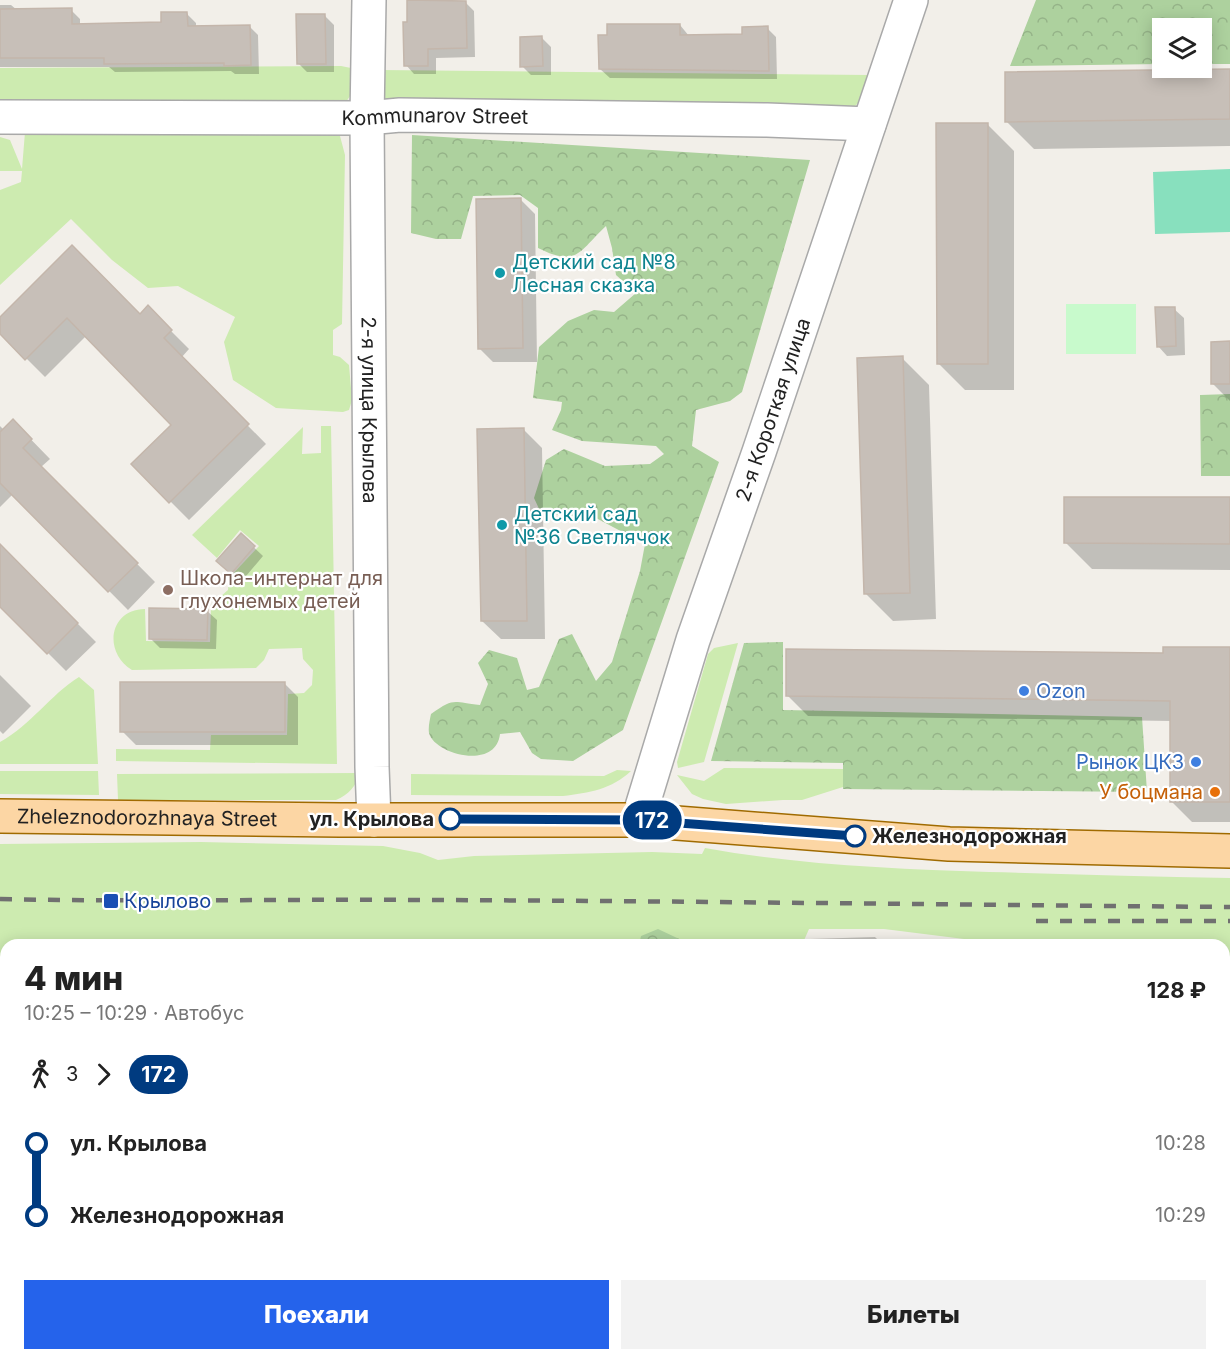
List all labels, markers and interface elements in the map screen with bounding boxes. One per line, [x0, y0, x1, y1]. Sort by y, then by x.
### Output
map controls [1152, 18, 1212, 78]
button: layers [1152, 18, 1212, 78]
street label: Kommunarov Street [342, 103, 529, 130]
place label: Детский сад №8 Лесная сказка [512, 250, 676, 297]
marker: Детский сад №8 Лесная сказка [493, 266, 507, 280]
street label: 2-я Короткая улица [731, 315, 815, 505]
street label: 2-я улица Крылова [357, 316, 382, 504]
place label: Детский сад №36 Светлячок [514, 502, 670, 549]
marker: Детский сад №36 Светлячок [495, 518, 509, 532]
place label: Школа-интернат для глухонемых детей [180, 566, 383, 613]
marker: Школа-интернат для глухонемых детей [161, 583, 175, 597]
place label: Ozon [1036, 679, 1086, 703]
marker: Ozon [1017, 684, 1031, 698]
place label: Рынок ЦКЗ [1076, 750, 1184, 774]
marker: Рынок ЦКЗ [1189, 755, 1203, 769]
place label: У боцмана [1099, 780, 1203, 804]
marker: У боцмана [1208, 785, 1222, 799]
line badge: 172 [618, 800, 686, 840]
street label: Zheleznodorozhnaya Street [17, 804, 278, 831]
place label: ул. Крылова [309, 807, 434, 831]
marker: ул. Крылова [439, 808, 461, 830]
text: 172 [635, 808, 669, 833]
place label: Железнодорожная [872, 824, 1067, 848]
marker: Железнодорожная [844, 825, 866, 847]
place label: Крылово [124, 889, 211, 913]
marker: Крылово [102, 892, 120, 910]
text: 4 мин [24, 958, 123, 998]
text: 128 ₽ [1147, 977, 1206, 1003]
text: 10:25 – 10:29 · Автобус [24, 1001, 244, 1025]
icon: walk [24, 1058, 57, 1091]
icon: forward [87, 1058, 120, 1091]
text: 3 [66, 1062, 78, 1086]
text: 172 [141, 1062, 176, 1087]
text: ул. Крылова [70, 1130, 207, 1156]
text: 10:28 [1155, 1131, 1206, 1155]
text: Железнодорожная [70, 1202, 284, 1228]
text: 10:29 [1155, 1203, 1206, 1227]
button: Поехали [24, 1280, 609, 1349]
button: Билеты [621, 1280, 1206, 1349]

